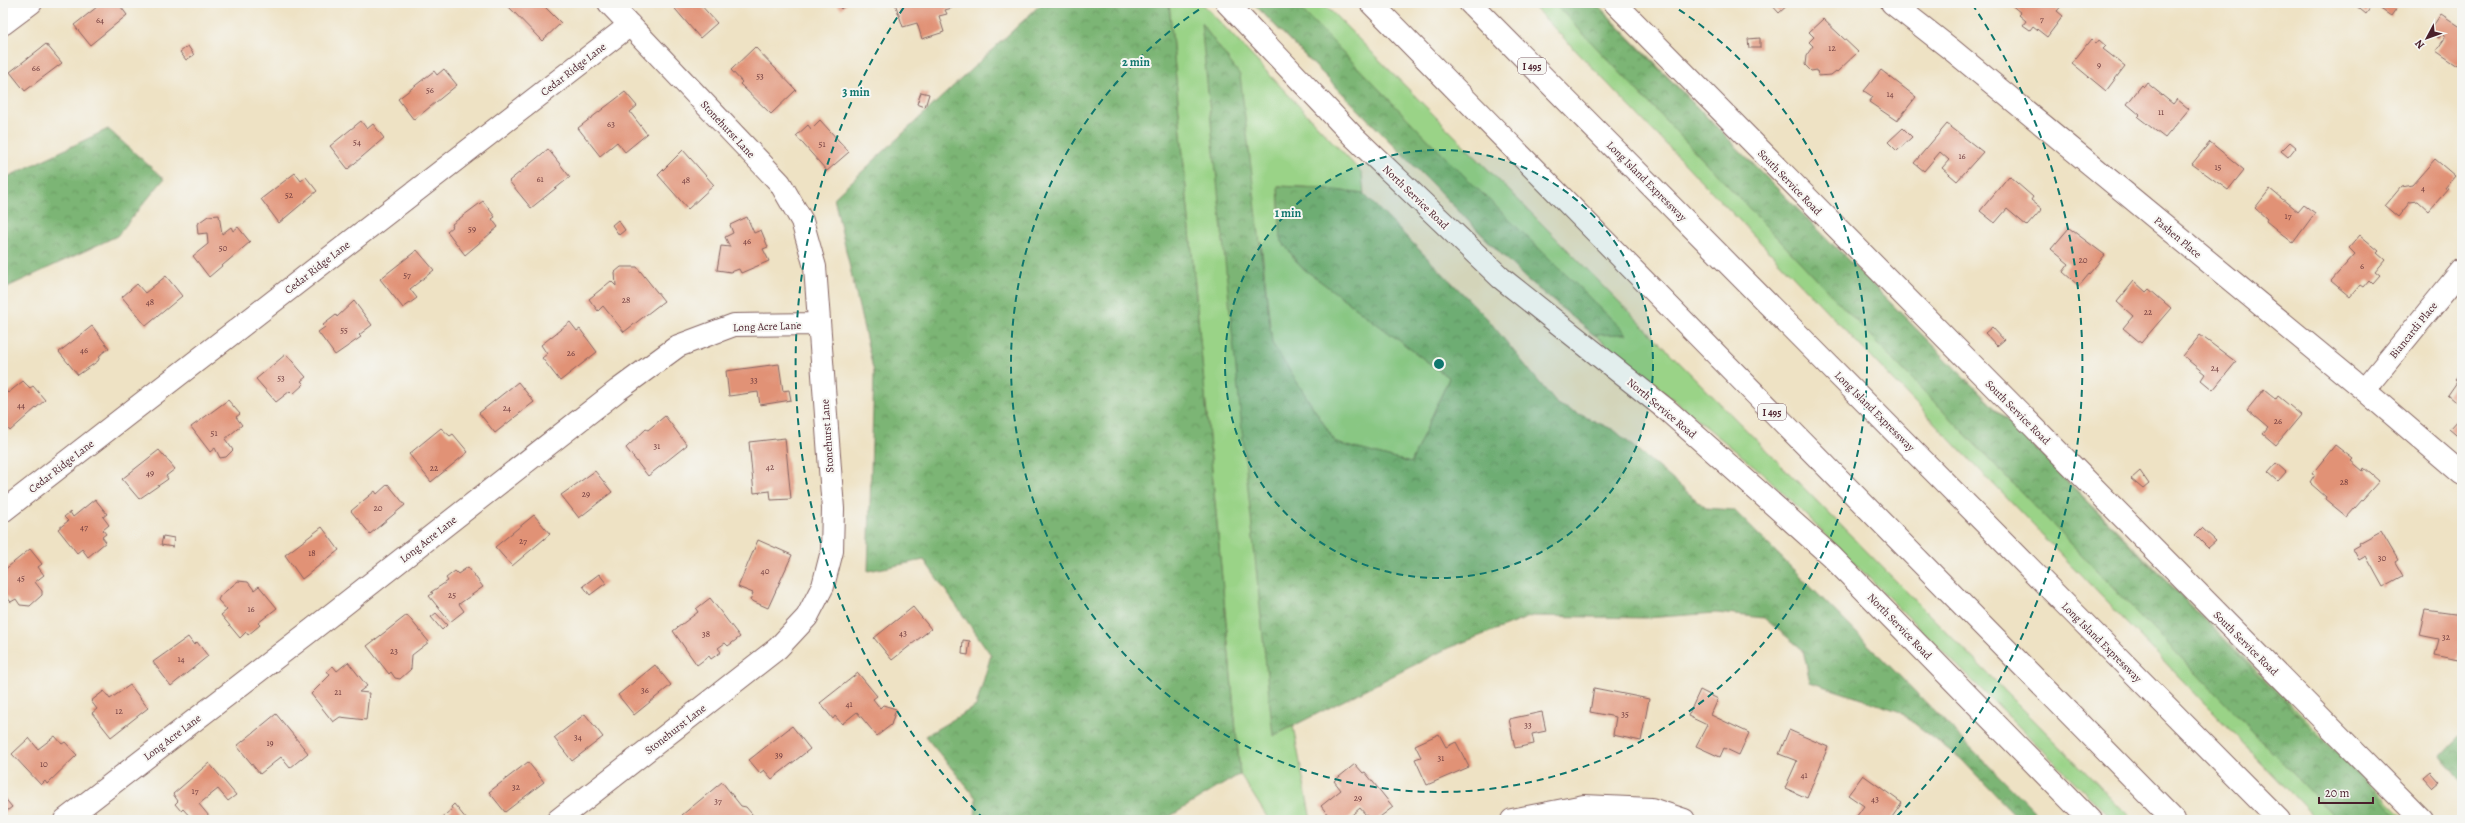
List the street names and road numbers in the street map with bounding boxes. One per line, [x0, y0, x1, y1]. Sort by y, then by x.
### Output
street label: Cedar Ridge Lane [538, 39, 609, 100]
road number: I 495 [1518, 58, 1546, 74]
street label: Stonehurst Lane [697, 97, 758, 162]
street label: Long Island Expressway [1603, 138, 1690, 225]
street label: South Service Road [1754, 146, 1825, 219]
street label: North Service Road [1379, 162, 1452, 233]
street label: Pashen Place [2151, 213, 2205, 262]
street label: Cedar Ridge Lane [282, 237, 353, 298]
street label: Biancardi Place [2386, 299, 2441, 362]
street label: Long Acre Lane [732, 318, 802, 335]
street label: Long Island Expressway [1831, 368, 1918, 455]
street label: North Service Road [1624, 375, 1700, 442]
street label: South Service Road [1982, 377, 2053, 448]
street label: Stonehurst Lane [817, 399, 838, 473]
road number: I 495 [1758, 404, 1786, 420]
street label: Cedar Ridge Lane [26, 436, 97, 497]
street label: Long Acre Lane [397, 512, 460, 566]
street label: North Service Road [1864, 590, 1935, 663]
street label: Long Island Expressway [2058, 599, 2145, 686]
street label: South Service Road [2210, 608, 2281, 679]
street label: Stonehurst Lane [642, 701, 709, 758]
street label: Long Acre Lane [140, 711, 204, 764]

